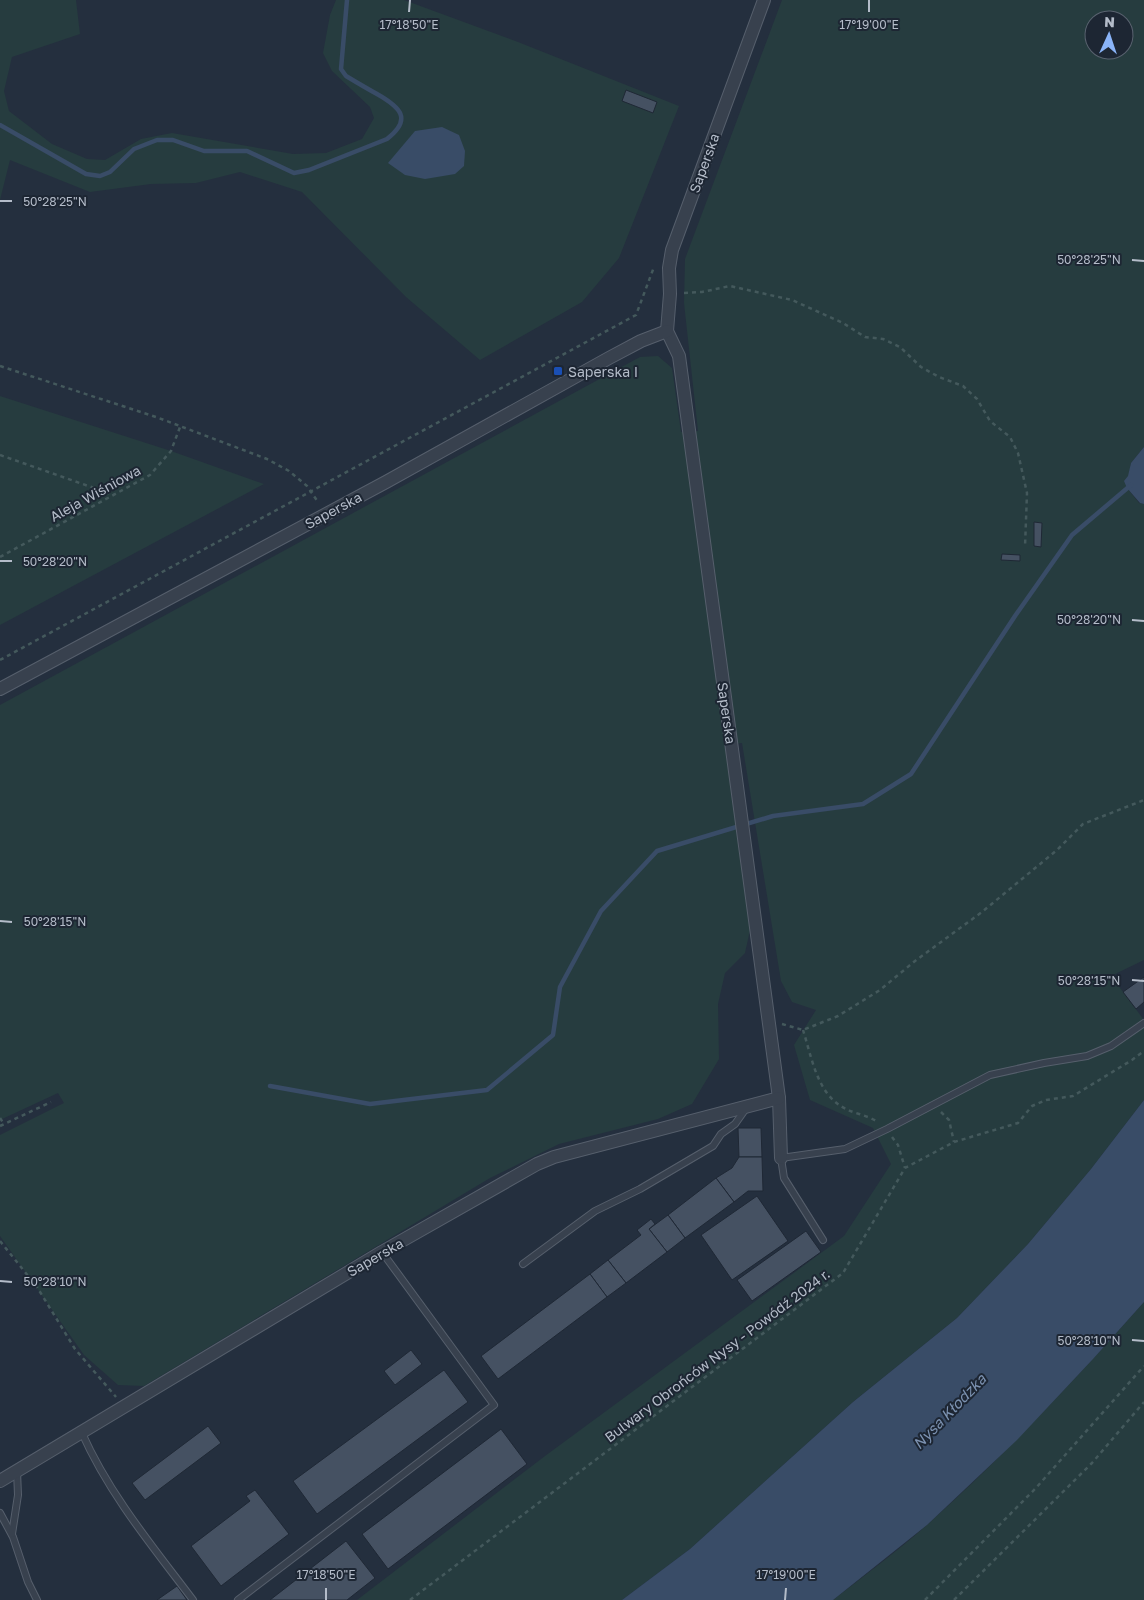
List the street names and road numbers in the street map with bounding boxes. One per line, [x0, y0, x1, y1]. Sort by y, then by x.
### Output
street label: Saperska [685, 131, 723, 195]
street label: Aleja Wiśniowa [47, 461, 143, 525]
street label: Saperska [302, 488, 364, 532]
street label: Saperska [714, 681, 740, 745]
street label: Saperska [344, 1234, 406, 1280]
street label: Bulwary Obrońców Nysy - Powódź 2024 r. [601, 1265, 833, 1445]

